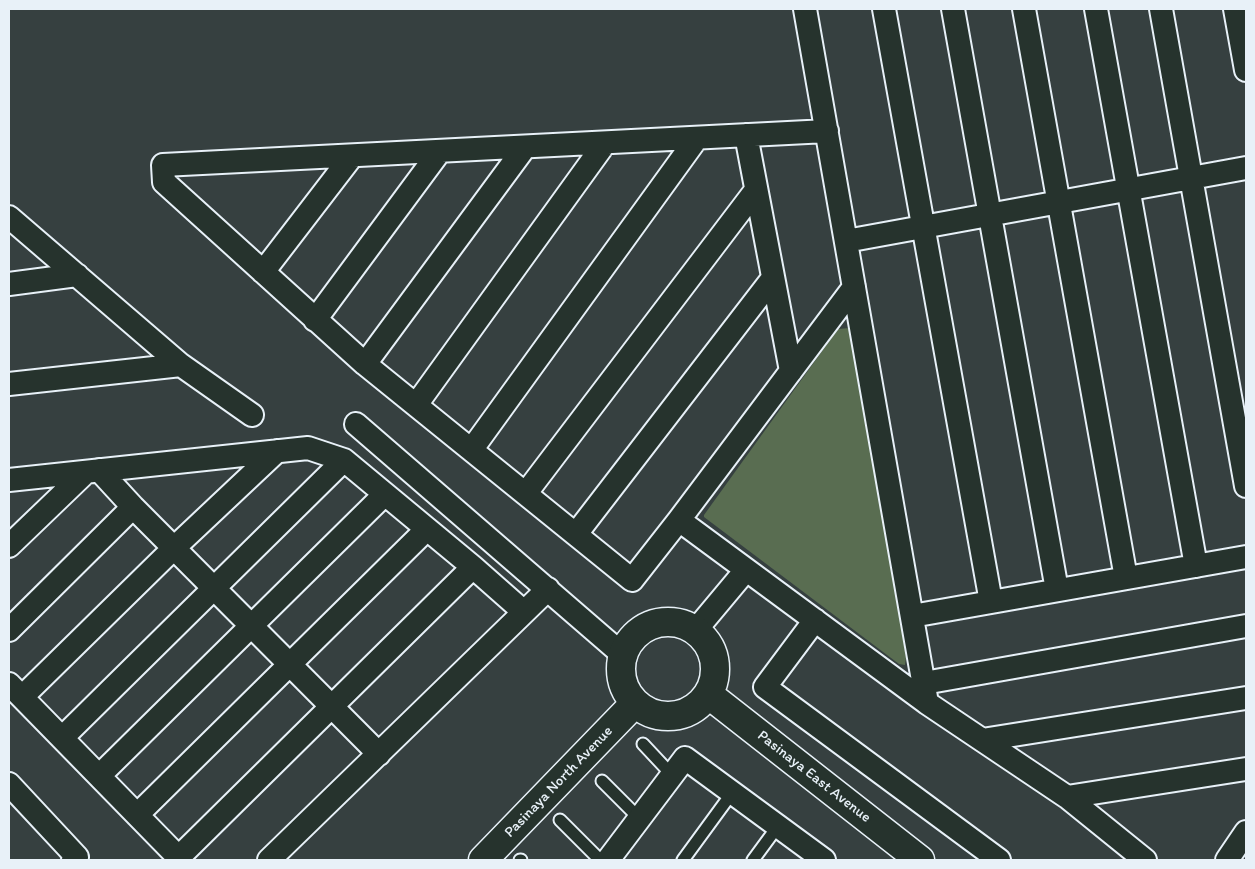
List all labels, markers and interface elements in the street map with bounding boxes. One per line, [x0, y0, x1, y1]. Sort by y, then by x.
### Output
street label: Pasinaya North Avenue [501, 722, 617, 842]
street label: Pasinaya East Avenue [754, 727, 874, 827]

